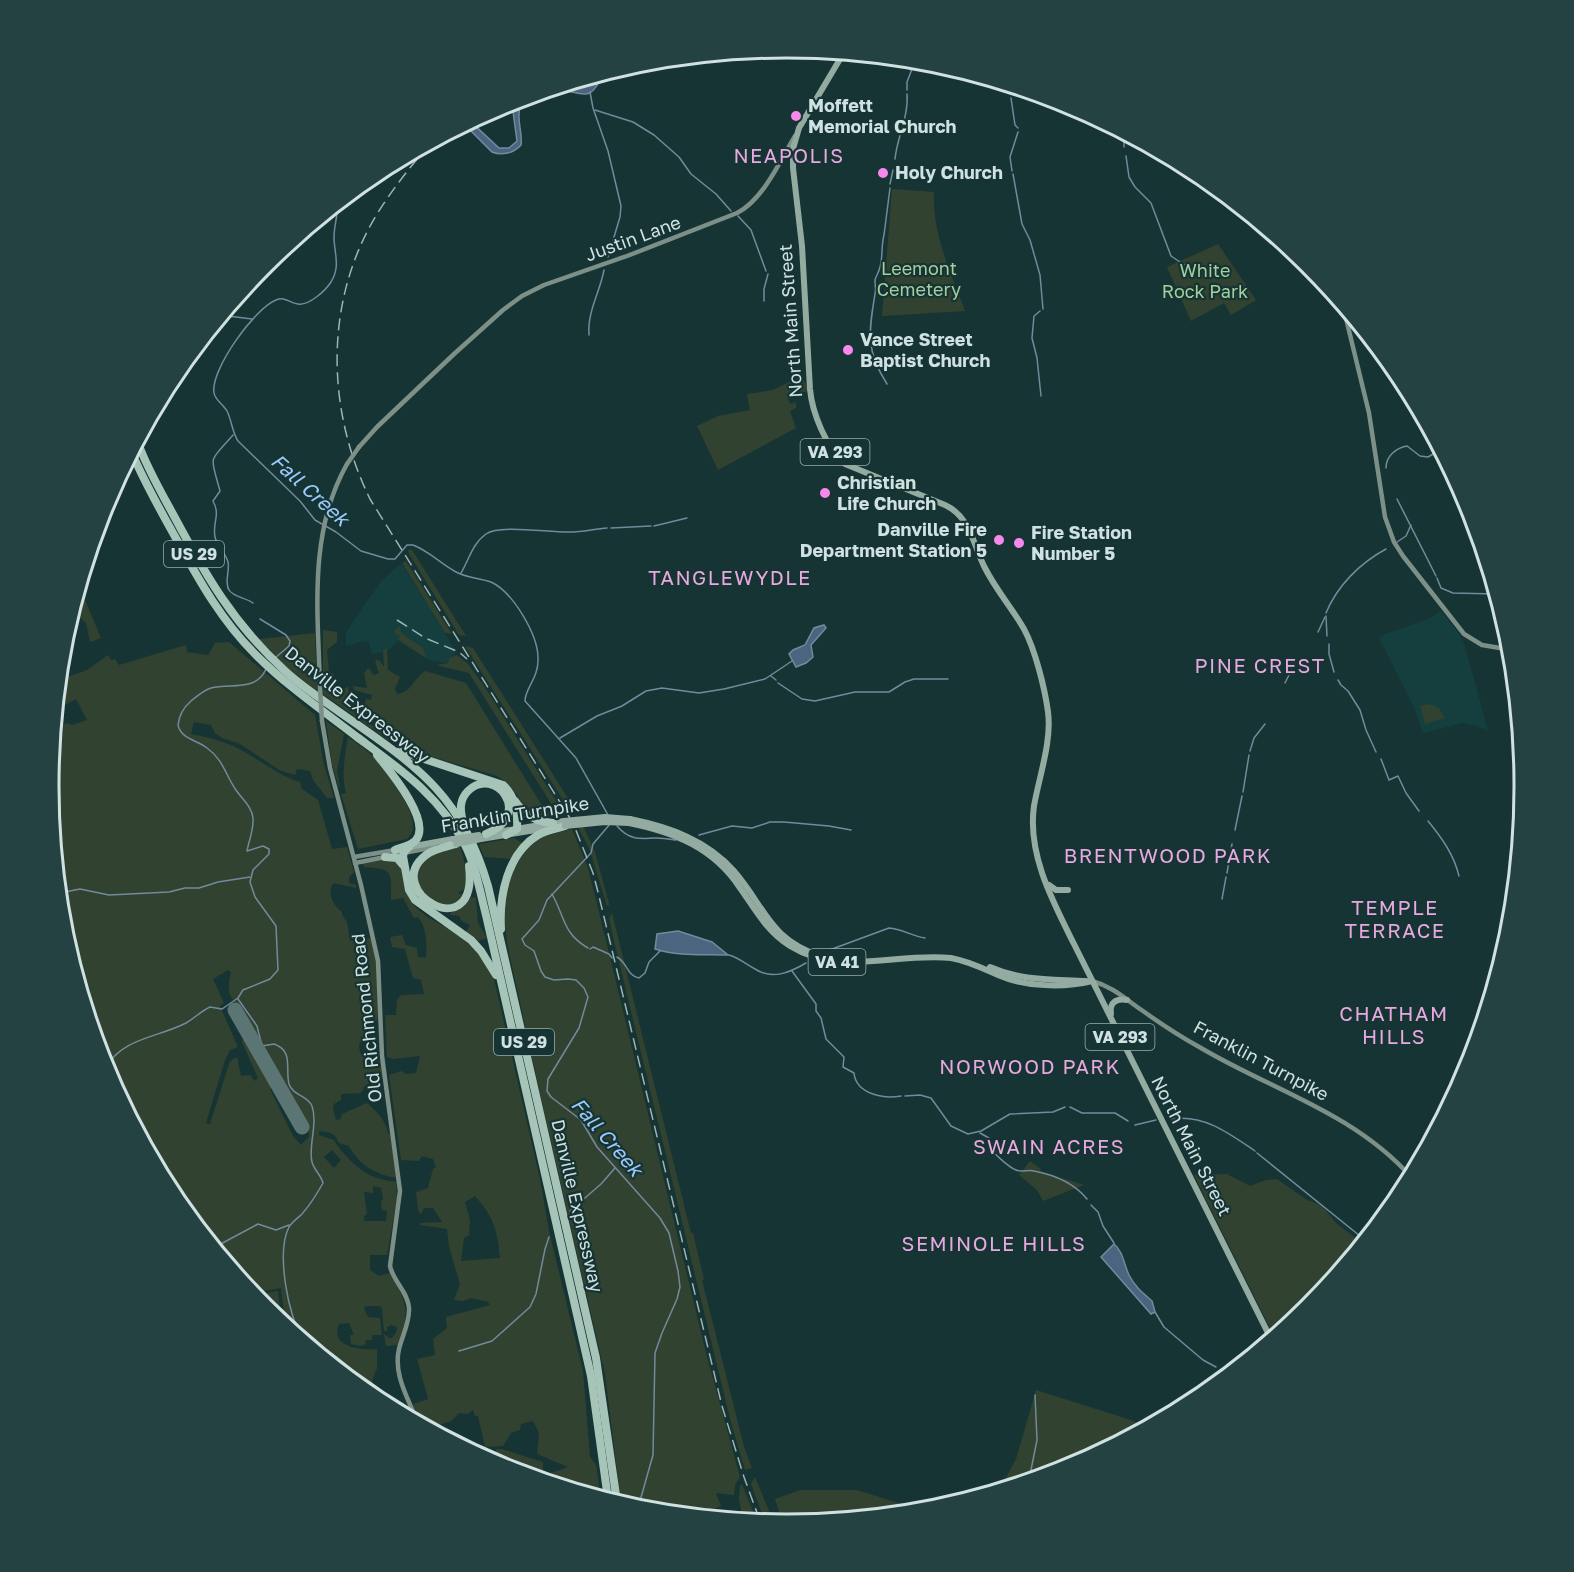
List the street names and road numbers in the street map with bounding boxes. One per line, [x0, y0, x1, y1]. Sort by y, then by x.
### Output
street label: Justin Lane [582, 211, 683, 266]
street label: North Main Street [774, 244, 806, 399]
road number: VA 293 [800, 439, 870, 465]
road number: US 29 [164, 541, 224, 567]
street label: Danville Expressway [281, 641, 434, 767]
street label: Franklin Turnpike [439, 791, 591, 837]
street label: Old Richmond Road [346, 932, 386, 1104]
road number: VA 41 [808, 949, 866, 975]
street label: Franklin Turnpike [1190, 1015, 1333, 1105]
road number: VA 293 [1086, 1024, 1154, 1050]
road number: US 29 [494, 1029, 554, 1055]
street label: North Main Street [1147, 1072, 1237, 1219]
street label: Danville Expressway [547, 1117, 609, 1295]

